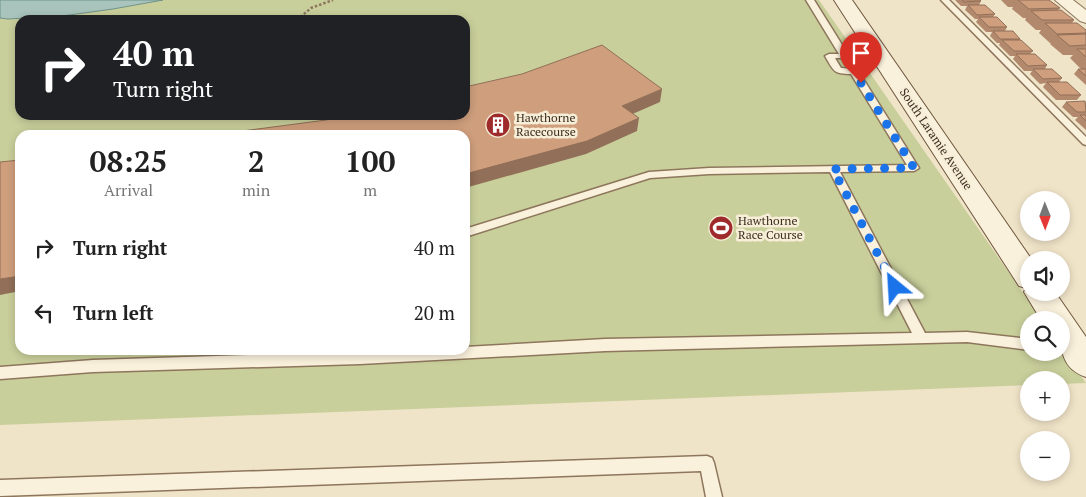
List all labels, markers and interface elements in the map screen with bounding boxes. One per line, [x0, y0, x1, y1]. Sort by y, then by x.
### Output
text: 40 m [113, 30, 194, 76]
pin [840, 32, 882, 83]
icon: right [30, 35, 95, 100]
icon: arrive [847, 39, 875, 67]
text: Turn right [113, 74, 213, 103]
street label: South Laramie Avenue [897, 85, 976, 193]
place label: Hawthorne Racecourse [516, 110, 576, 139]
building icon: Hawthorne Racecourse [485, 112, 511, 138]
text: 08:25 [89, 141, 168, 181]
text: 2 [248, 141, 265, 181]
text: 100 [345, 141, 396, 181]
text: Arrival [104, 179, 153, 201]
text: min [242, 179, 270, 201]
text: m [363, 179, 377, 201]
north arrow [1020, 191, 1070, 241]
map controls [1020, 191, 1070, 481]
place label: Hawthorne Race Course [738, 213, 803, 242]
sports icon: Hawthorne Race Course [708, 215, 734, 241]
icon: right [30, 234, 58, 262]
text: Turn right [73, 235, 167, 260]
text: 40 m [414, 235, 455, 260]
button: sound [1020, 251, 1070, 301]
position arrow [868, 260, 920, 312]
icon: left [30, 299, 58, 327]
text: Turn left [73, 300, 154, 325]
text: 20 m [414, 300, 455, 325]
button: search [1020, 311, 1070, 361]
button: + [1020, 371, 1070, 421]
button: − [1020, 431, 1070, 481]

